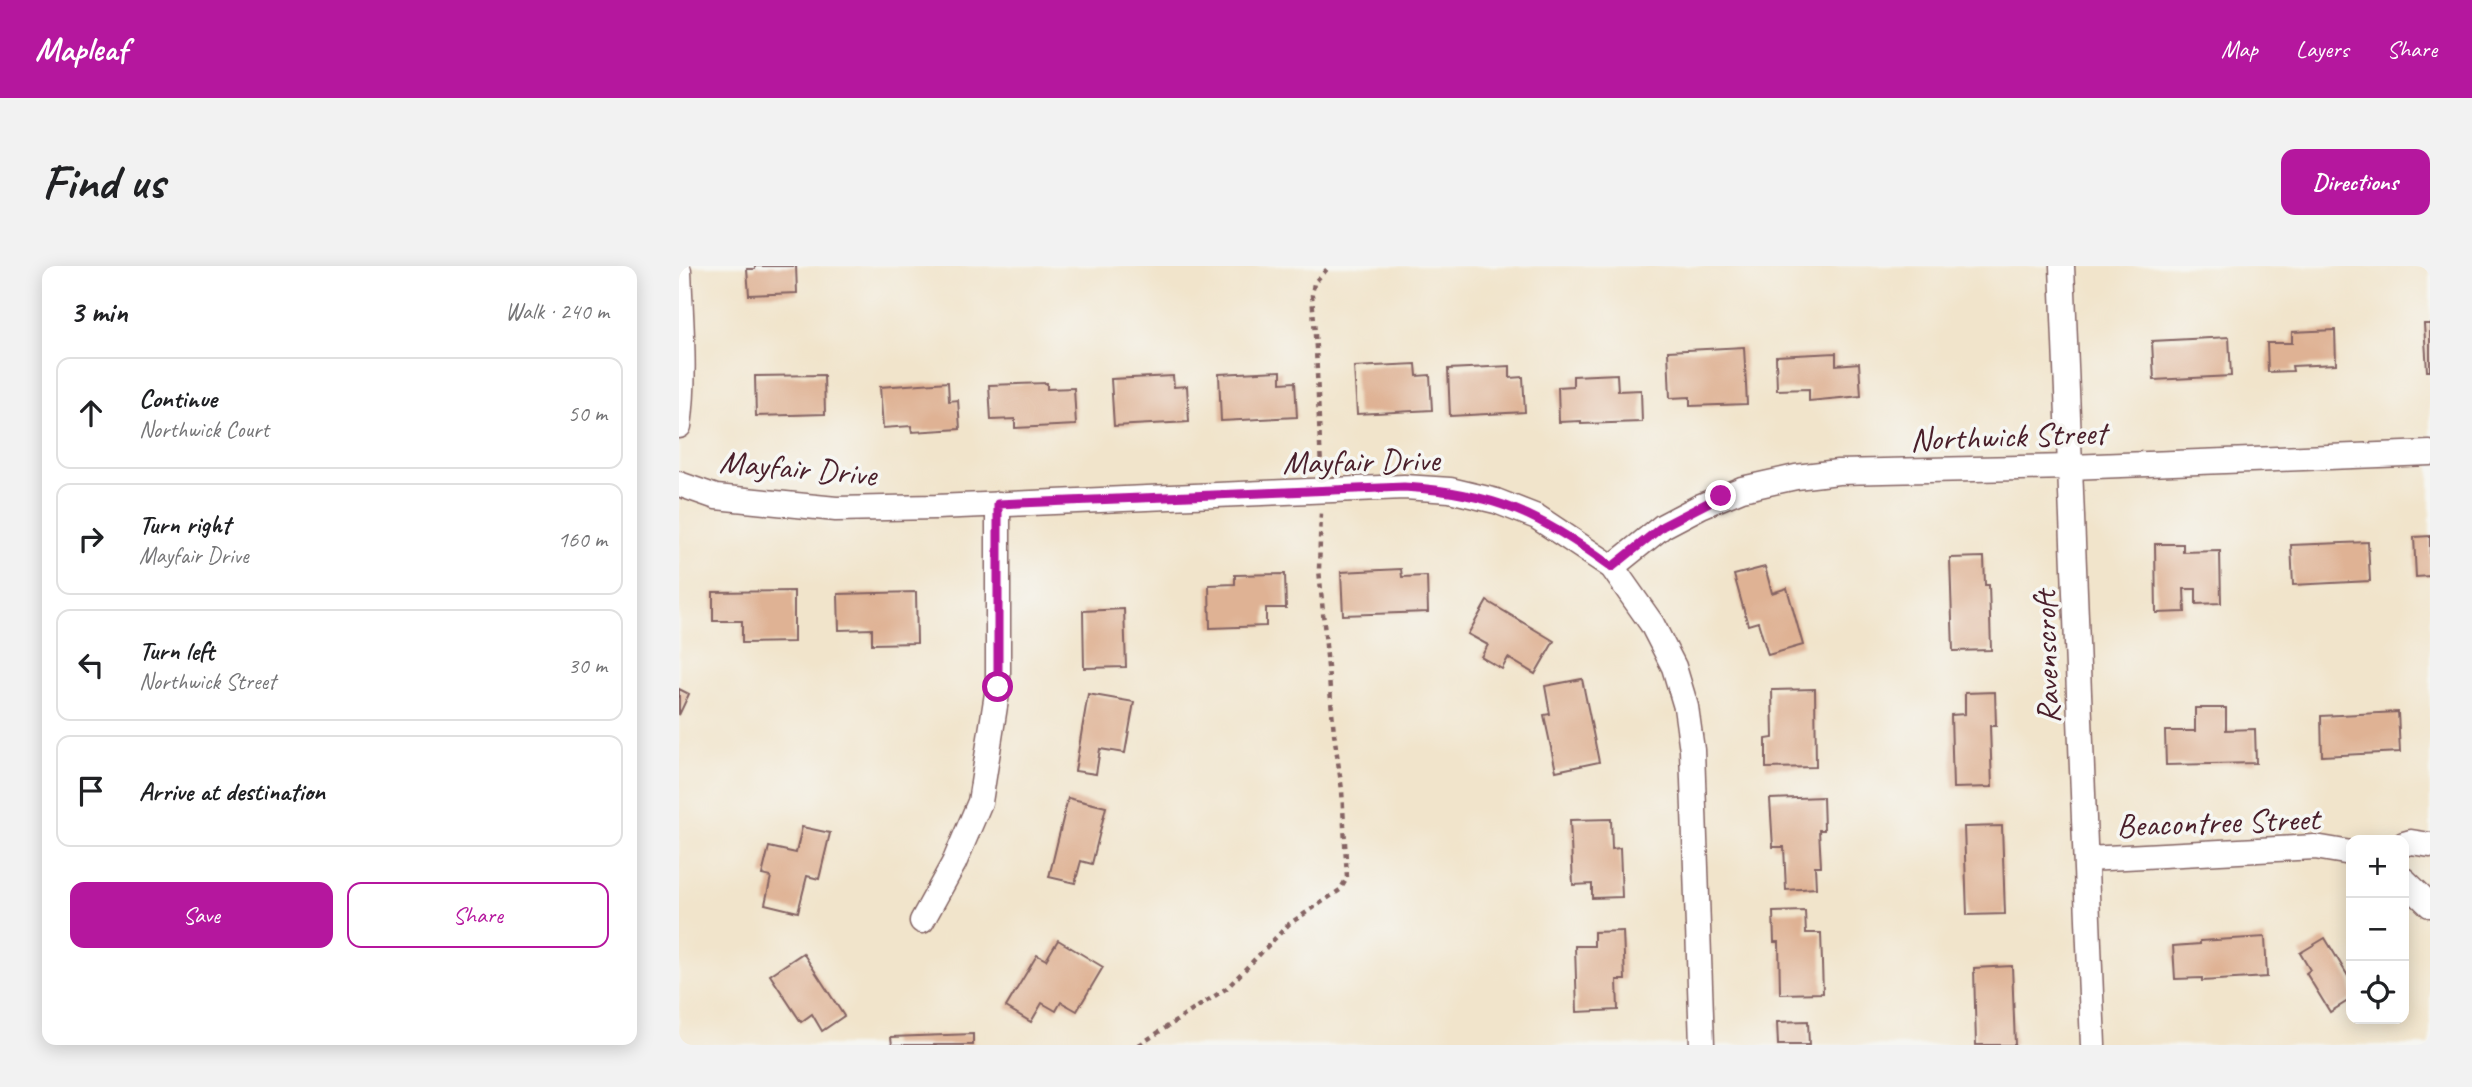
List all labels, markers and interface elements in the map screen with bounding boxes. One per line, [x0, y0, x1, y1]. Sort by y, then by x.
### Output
text: Mapleaf [35, 28, 127, 70]
text: Map [2221, 34, 2258, 64]
text: Layers [2296, 34, 2349, 64]
text: Share [2387, 34, 2437, 64]
button: Directions [2281, 149, 2430, 215]
text: Find us [42, 151, 164, 213]
text: 3 min [70, 293, 127, 331]
text: Walk · 240 m [505, 297, 609, 326]
text: Continue [139, 382, 217, 415]
icon: ahead [72, 394, 110, 432]
text: 50 m [568, 399, 607, 428]
street label: Northwick Street [1909, 411, 2111, 460]
text: Northwick Court [139, 415, 269, 444]
street label: Mayfair Drive [1282, 439, 1442, 483]
street label: Mayfair Drive [718, 440, 880, 496]
route end [1705, 480, 1736, 511]
text: Turn right [139, 508, 230, 541]
icon: right [72, 520, 110, 558]
text: 160 m [558, 525, 607, 554]
text: Mayfair Drive [139, 541, 248, 570]
street label: Ravenscroft [2023, 587, 2069, 724]
text: Turn left [139, 634, 214, 667]
icon: left [72, 646, 110, 684]
text: 30 m [568, 651, 607, 680]
text: Northwick Street [139, 667, 276, 696]
route start [982, 671, 1013, 702]
icon: arrive [72, 772, 110, 810]
text: Arrive at destination [139, 775, 325, 808]
street label: Beacontree Street [2116, 797, 2323, 847]
map controls [2346, 835, 2409, 1024]
button: + [2346, 835, 2409, 898]
button: Save [70, 882, 333, 948]
button: Share [347, 882, 609, 948]
button: − [2346, 898, 2409, 961]
button: locate [2346, 961, 2409, 1024]

